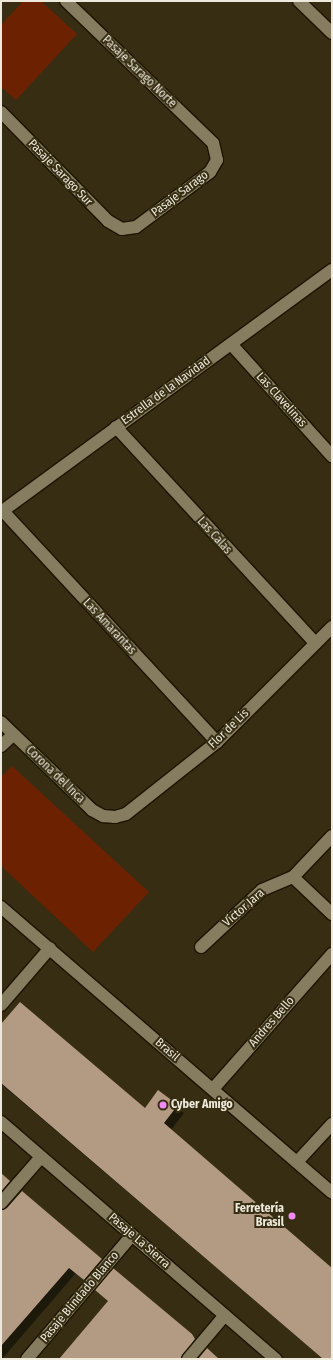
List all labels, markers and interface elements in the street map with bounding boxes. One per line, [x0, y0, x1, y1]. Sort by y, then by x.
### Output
street label: Pasaje Sarago Norte [99, 33, 179, 111]
street label: Pasaje Sarago Sur [25, 137, 95, 209]
street label: Pasaje Sarago [149, 168, 211, 220]
street label: Estrella de la Navidad [119, 354, 213, 428]
street label: Las Clavelinas [253, 370, 309, 430]
street label: Las Calas [194, 515, 234, 557]
street label: Las Amarantas [79, 596, 139, 658]
street label: Flor de Lis [206, 706, 252, 752]
street label: Corona del Inca [23, 743, 87, 807]
street label: Víctor Jara [220, 886, 268, 930]
street label: Andres Bello [246, 994, 298, 1050]
street label: Brasil [152, 1036, 182, 1064]
place label: Cyber Amigo [171, 1098, 233, 1112]
marker: Cyber Amigo [158, 1100, 168, 1110]
place label: Ferretería Brasil [235, 1202, 284, 1230]
street label: Pasaje La Sierra [105, 1210, 173, 1272]
marker: Ferretería Brasil [287, 1211, 297, 1221]
street label: Pasaje Blindado Blanco [38, 1249, 122, 1345]

